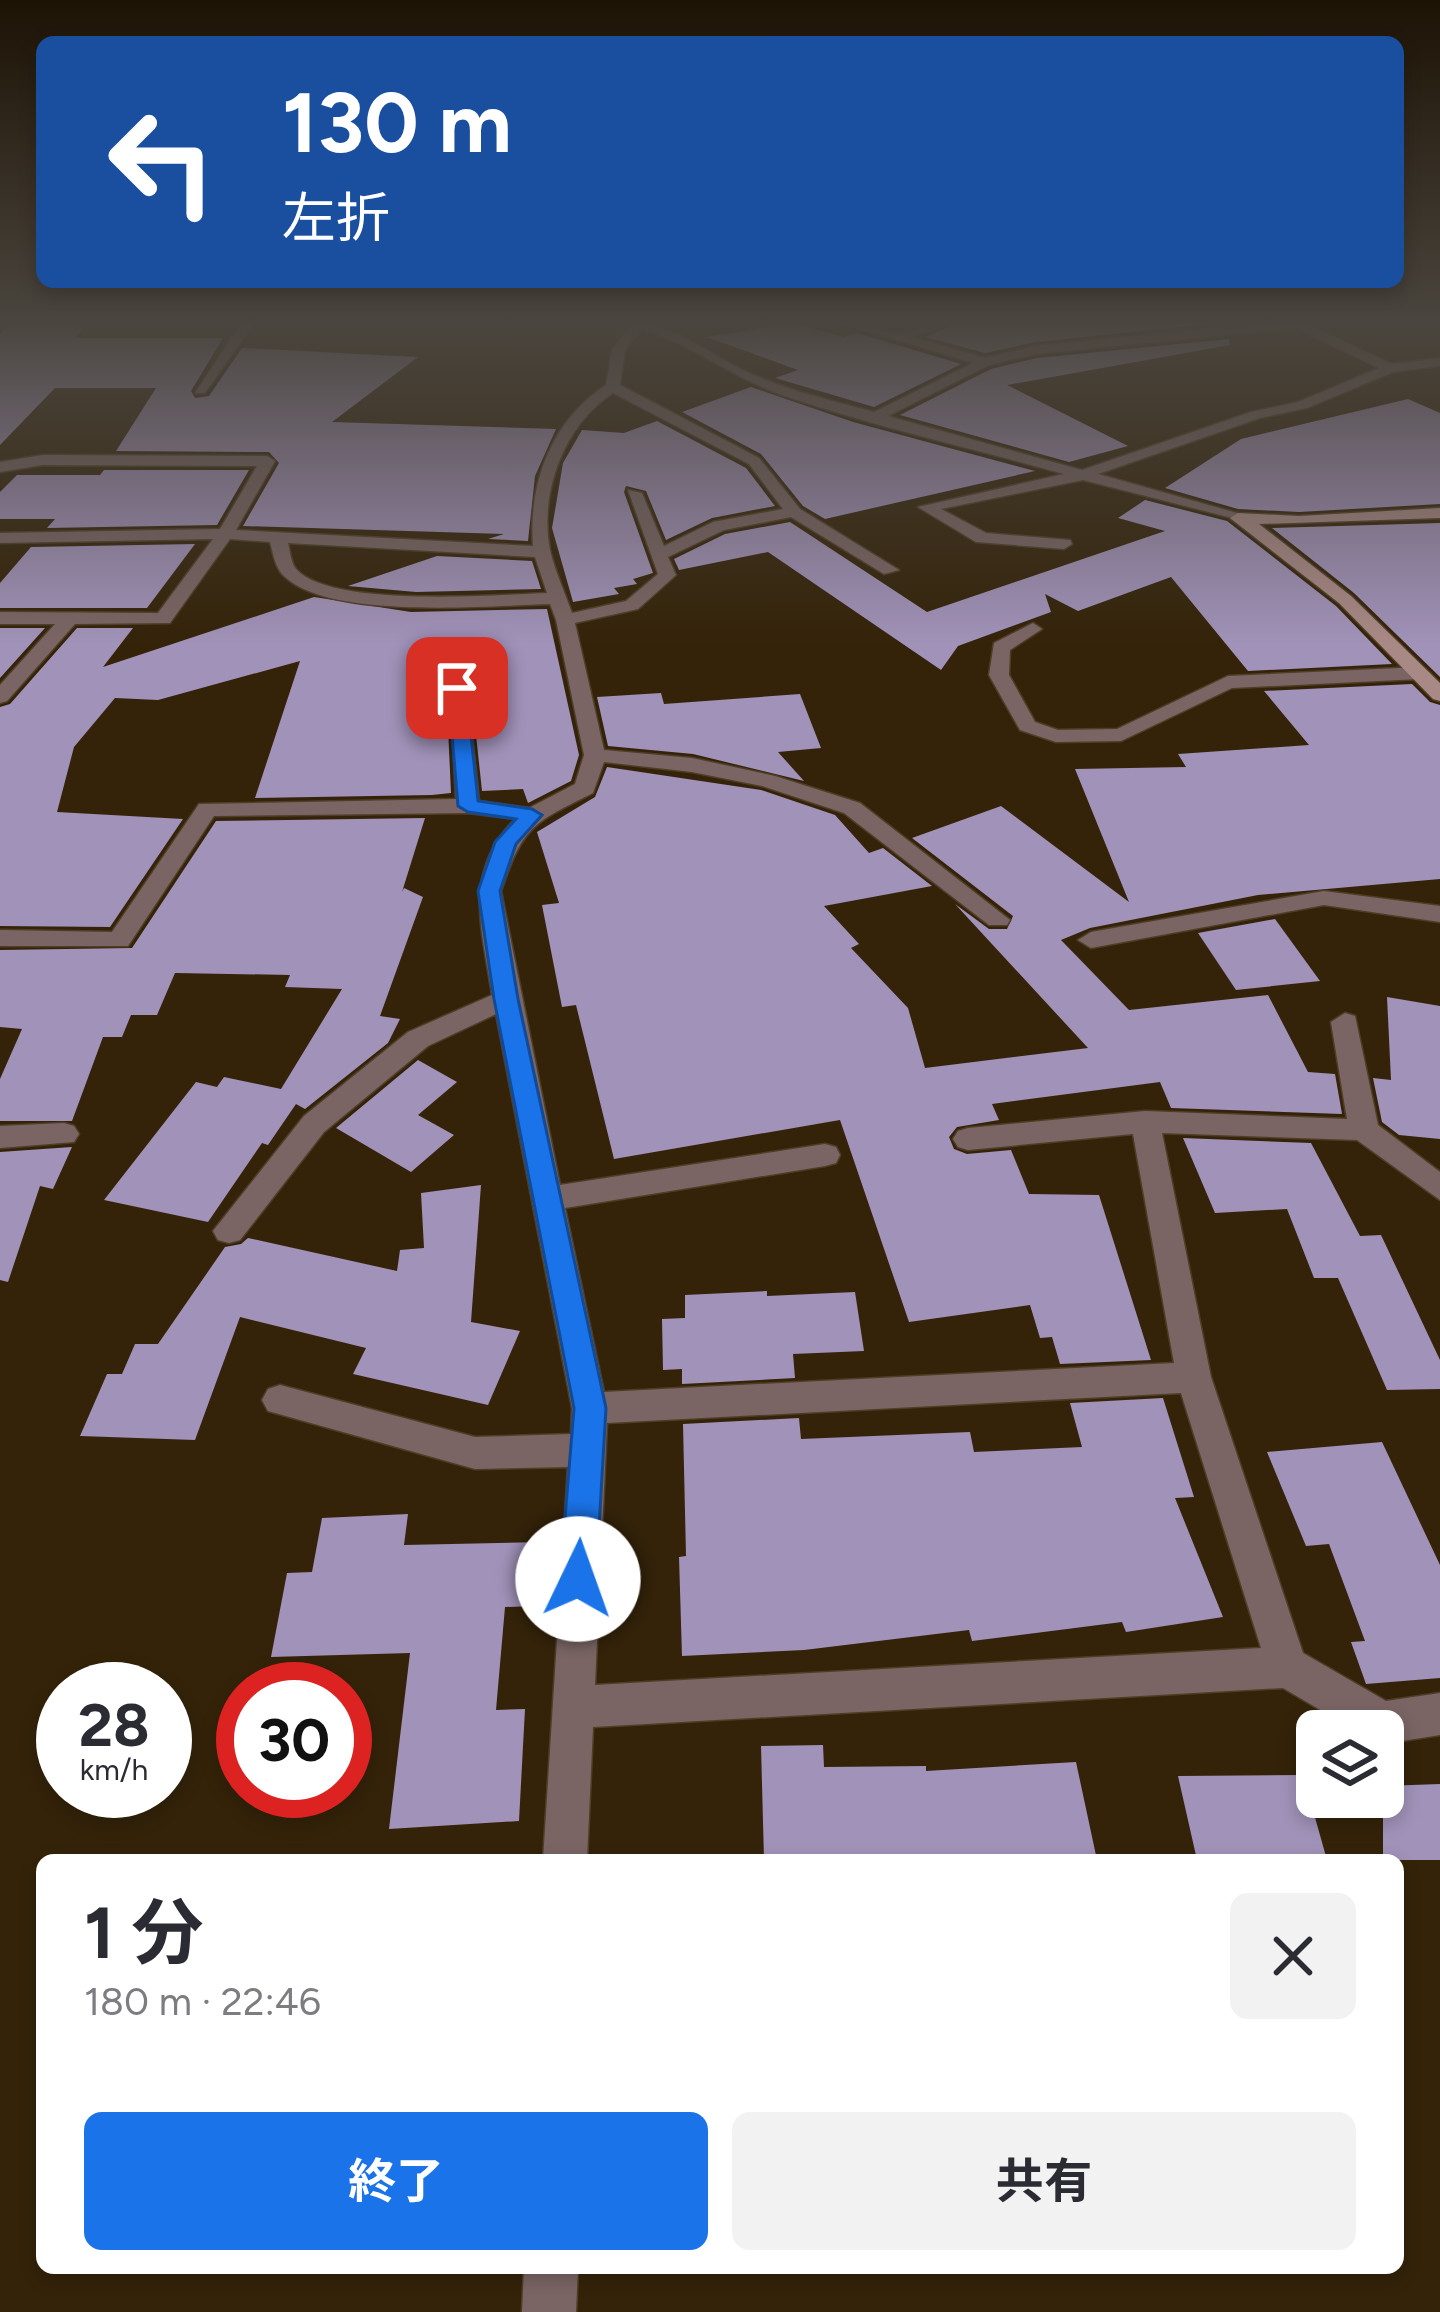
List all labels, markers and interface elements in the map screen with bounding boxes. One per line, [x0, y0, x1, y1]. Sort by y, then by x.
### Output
text: 130 m [282, 72, 512, 173]
icon: left [84, 84, 240, 240]
text: 左折 [282, 186, 390, 251]
pin [406, 637, 508, 739]
icon: arrive [424, 655, 490, 721]
position arrow [515, 1516, 641, 1642]
speed limit sign: 30 [216, 1662, 372, 1818]
text: 28 [78, 1689, 150, 1761]
map controls [1296, 1710, 1404, 1818]
button: layers [1296, 1710, 1404, 1818]
text: km/h [80, 1751, 148, 1788]
text: 1 分 [84, 1890, 204, 1976]
button: close [1230, 1893, 1356, 2019]
text: 180 m · 22:46 [84, 1978, 321, 2025]
button: 終了 [84, 2112, 708, 2250]
button: 共有 [732, 2112, 1356, 2250]

